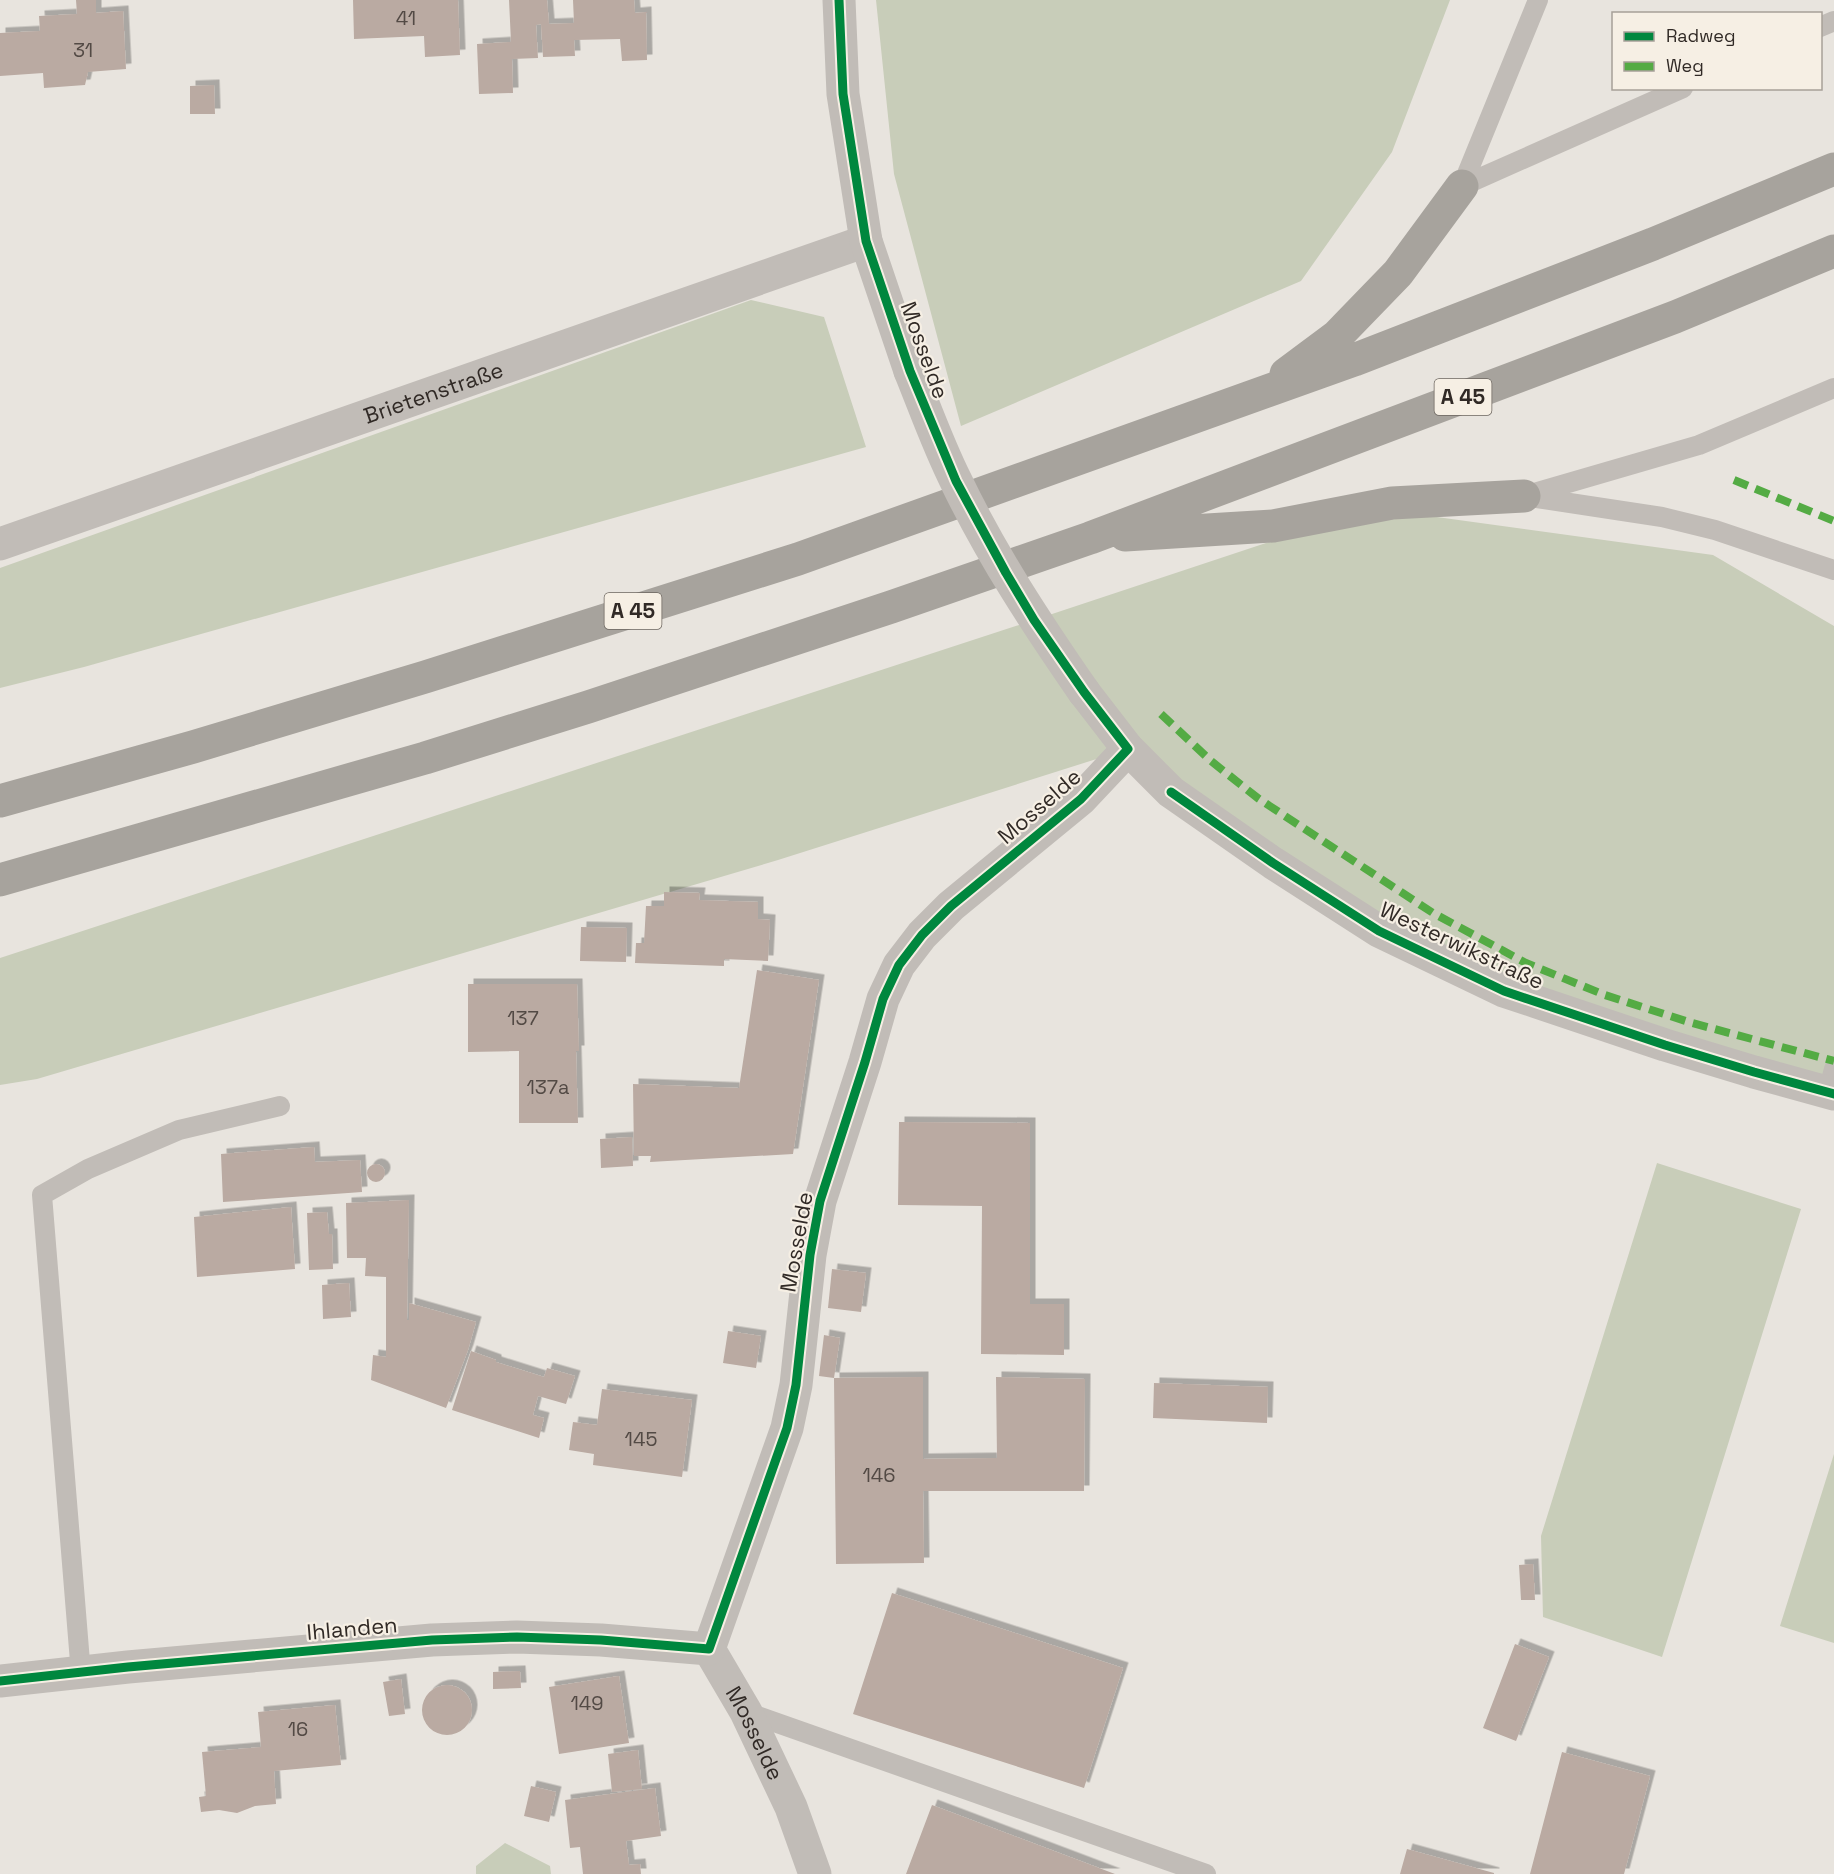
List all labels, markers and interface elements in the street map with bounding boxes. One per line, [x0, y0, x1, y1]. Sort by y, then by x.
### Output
house number: 41 [396, 5, 416, 31]
legend [1612, 12, 1822, 90]
text: Radweg [1666, 24, 1736, 47]
house number: 31 [73, 37, 93, 63]
text: Weg [1666, 54, 1704, 77]
street label: Mosselde [895, 298, 955, 402]
street label: Brietenstraße [360, 355, 507, 430]
road number: A 45 [1434, 379, 1492, 415]
road number: A 45 [604, 593, 662, 629]
street label: Mosselde [992, 762, 1086, 850]
street label: Westerwikstraße [1376, 895, 1548, 995]
house number: 137 [507, 1005, 539, 1031]
house number: 137a [526, 1074, 570, 1100]
street label: Mosselde [773, 1190, 819, 1294]
house number: 145 [625, 1426, 657, 1452]
house number: 146 [862, 1462, 896, 1488]
street label: Ihlanden [305, 1610, 399, 1646]
street label: Mosselde [720, 1681, 790, 1785]
house number: 149 [570, 1690, 604, 1716]
house number: 16 [288, 1716, 308, 1742]

